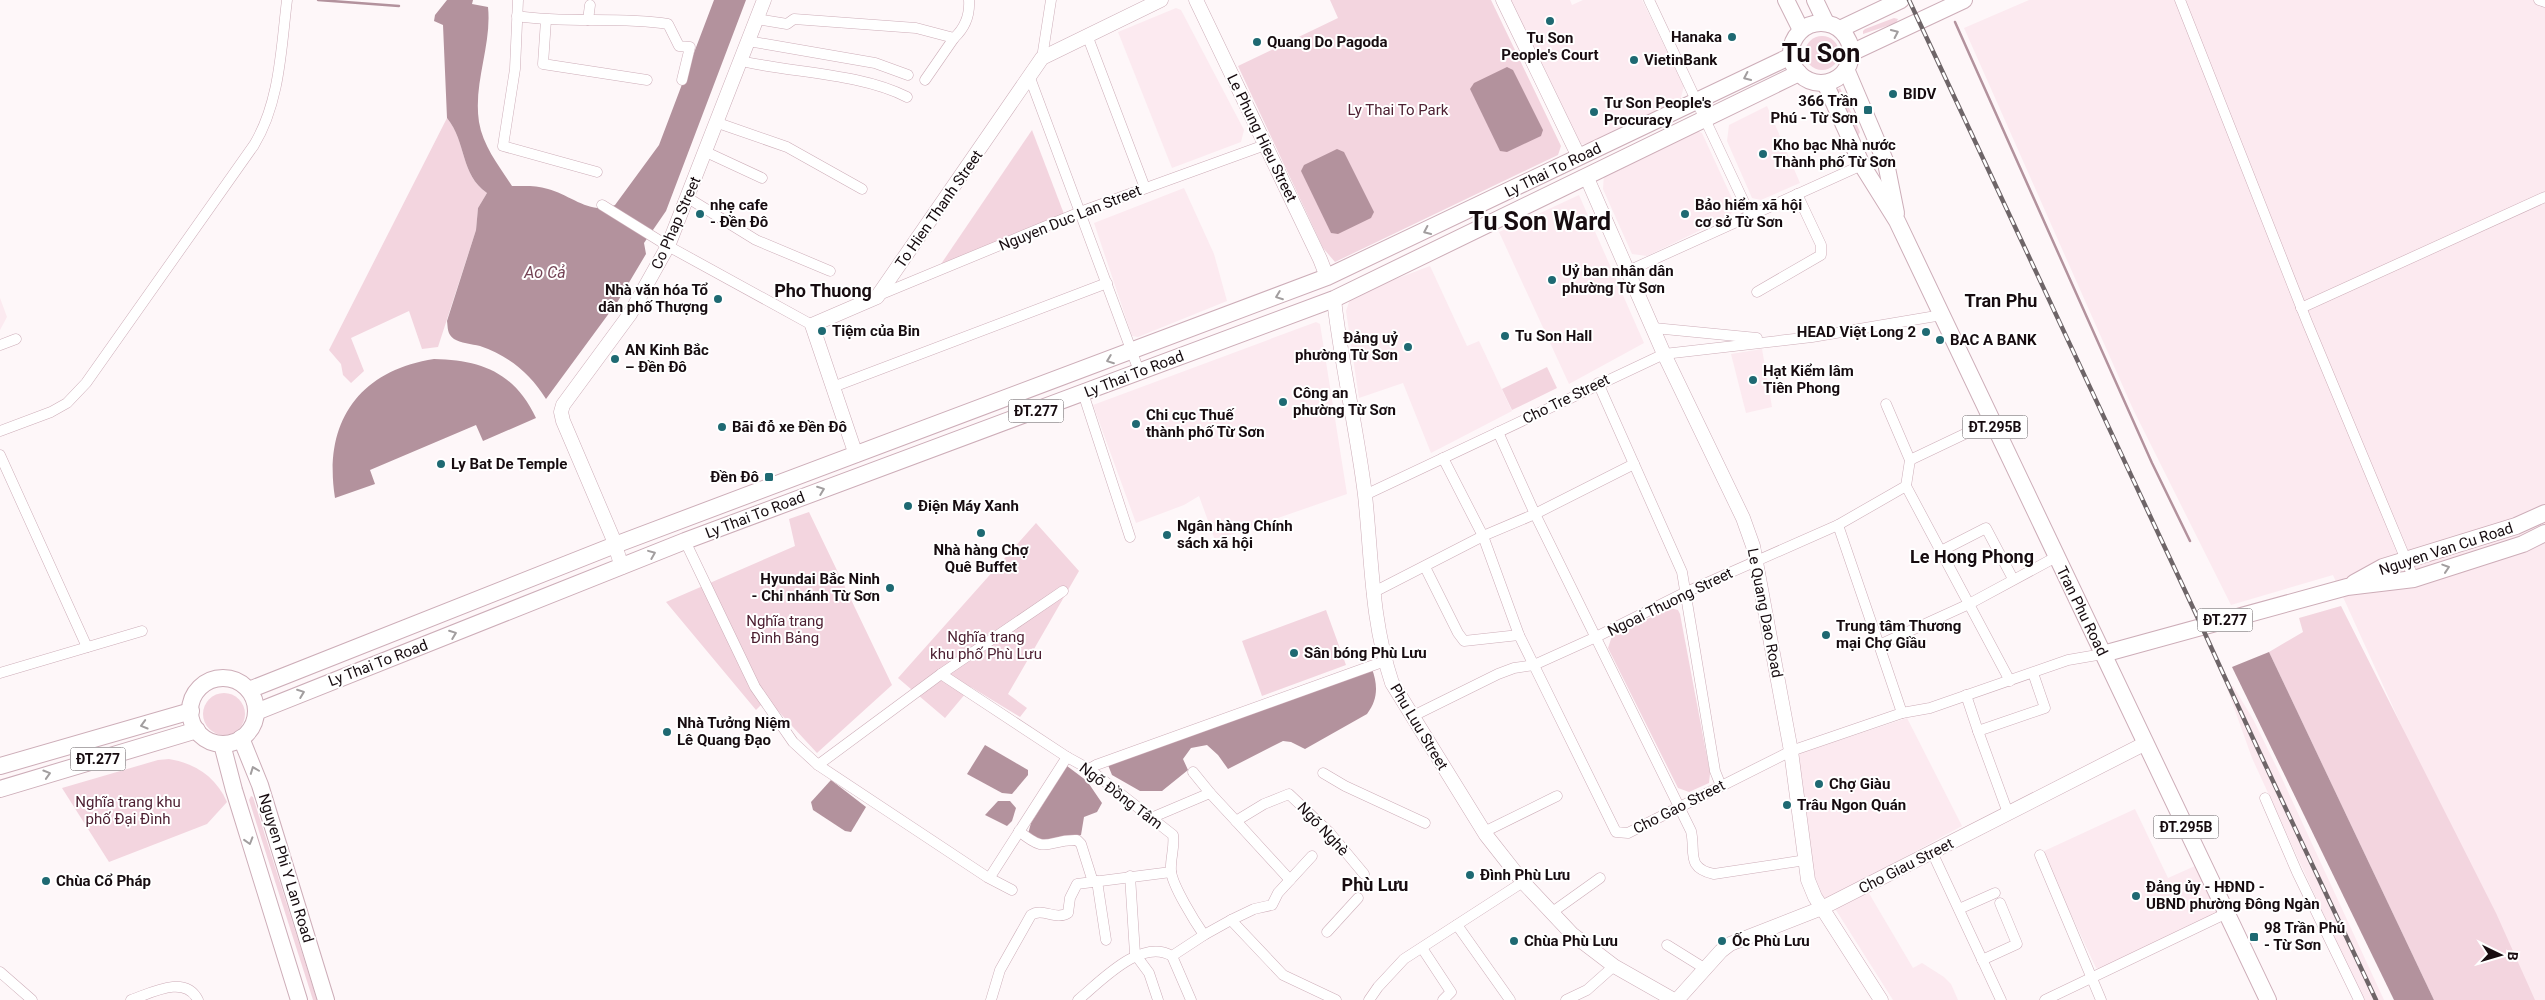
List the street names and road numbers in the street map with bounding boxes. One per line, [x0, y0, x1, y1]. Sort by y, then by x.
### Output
street label: Le Phung Hieu Street [1223, 71, 1301, 205]
street label: Ly Thai To Road [1502, 139, 1604, 201]
street label: To Hien Thanh Street [892, 147, 986, 271]
street label: Co Phap Street [648, 174, 705, 272]
street label: Nguyen Duc Lan Street [996, 181, 1144, 255]
street label: Ly Thai To Road [1082, 347, 1186, 401]
street label: Cho Tre Street [1520, 370, 1613, 428]
road number: ĐT.277 [1008, 400, 1064, 422]
road number: ĐT.295B [1962, 416, 2028, 438]
street label: Ly Thai To Road [703, 488, 807, 542]
street label: Nguyen Van Cu Road [2377, 519, 2515, 579]
street label: Le Quang Dao Road [1744, 547, 1786, 679]
street label: Tran Phu Road [2053, 563, 2111, 659]
street label: Ngoai Thuong Street [1605, 564, 1736, 640]
road number: ĐT.277 [2198, 608, 2252, 632]
street label: Ly Thai To Road [326, 636, 430, 690]
street label: Phu Luu Street [1386, 681, 1452, 773]
road number: ĐT.277 [70, 748, 126, 771]
street label: Ngõ Đồng Tâm [1076, 759, 1166, 833]
street label: Cho Gao Street [1630, 776, 1728, 838]
street label: Nguyen Phi Y Lan Road [255, 791, 317, 945]
street label: Ngõ Nghè [1294, 798, 1352, 860]
road number: ĐT.295B [2154, 816, 2218, 839]
street label: Cho Giau Street [1856, 834, 1956, 898]

